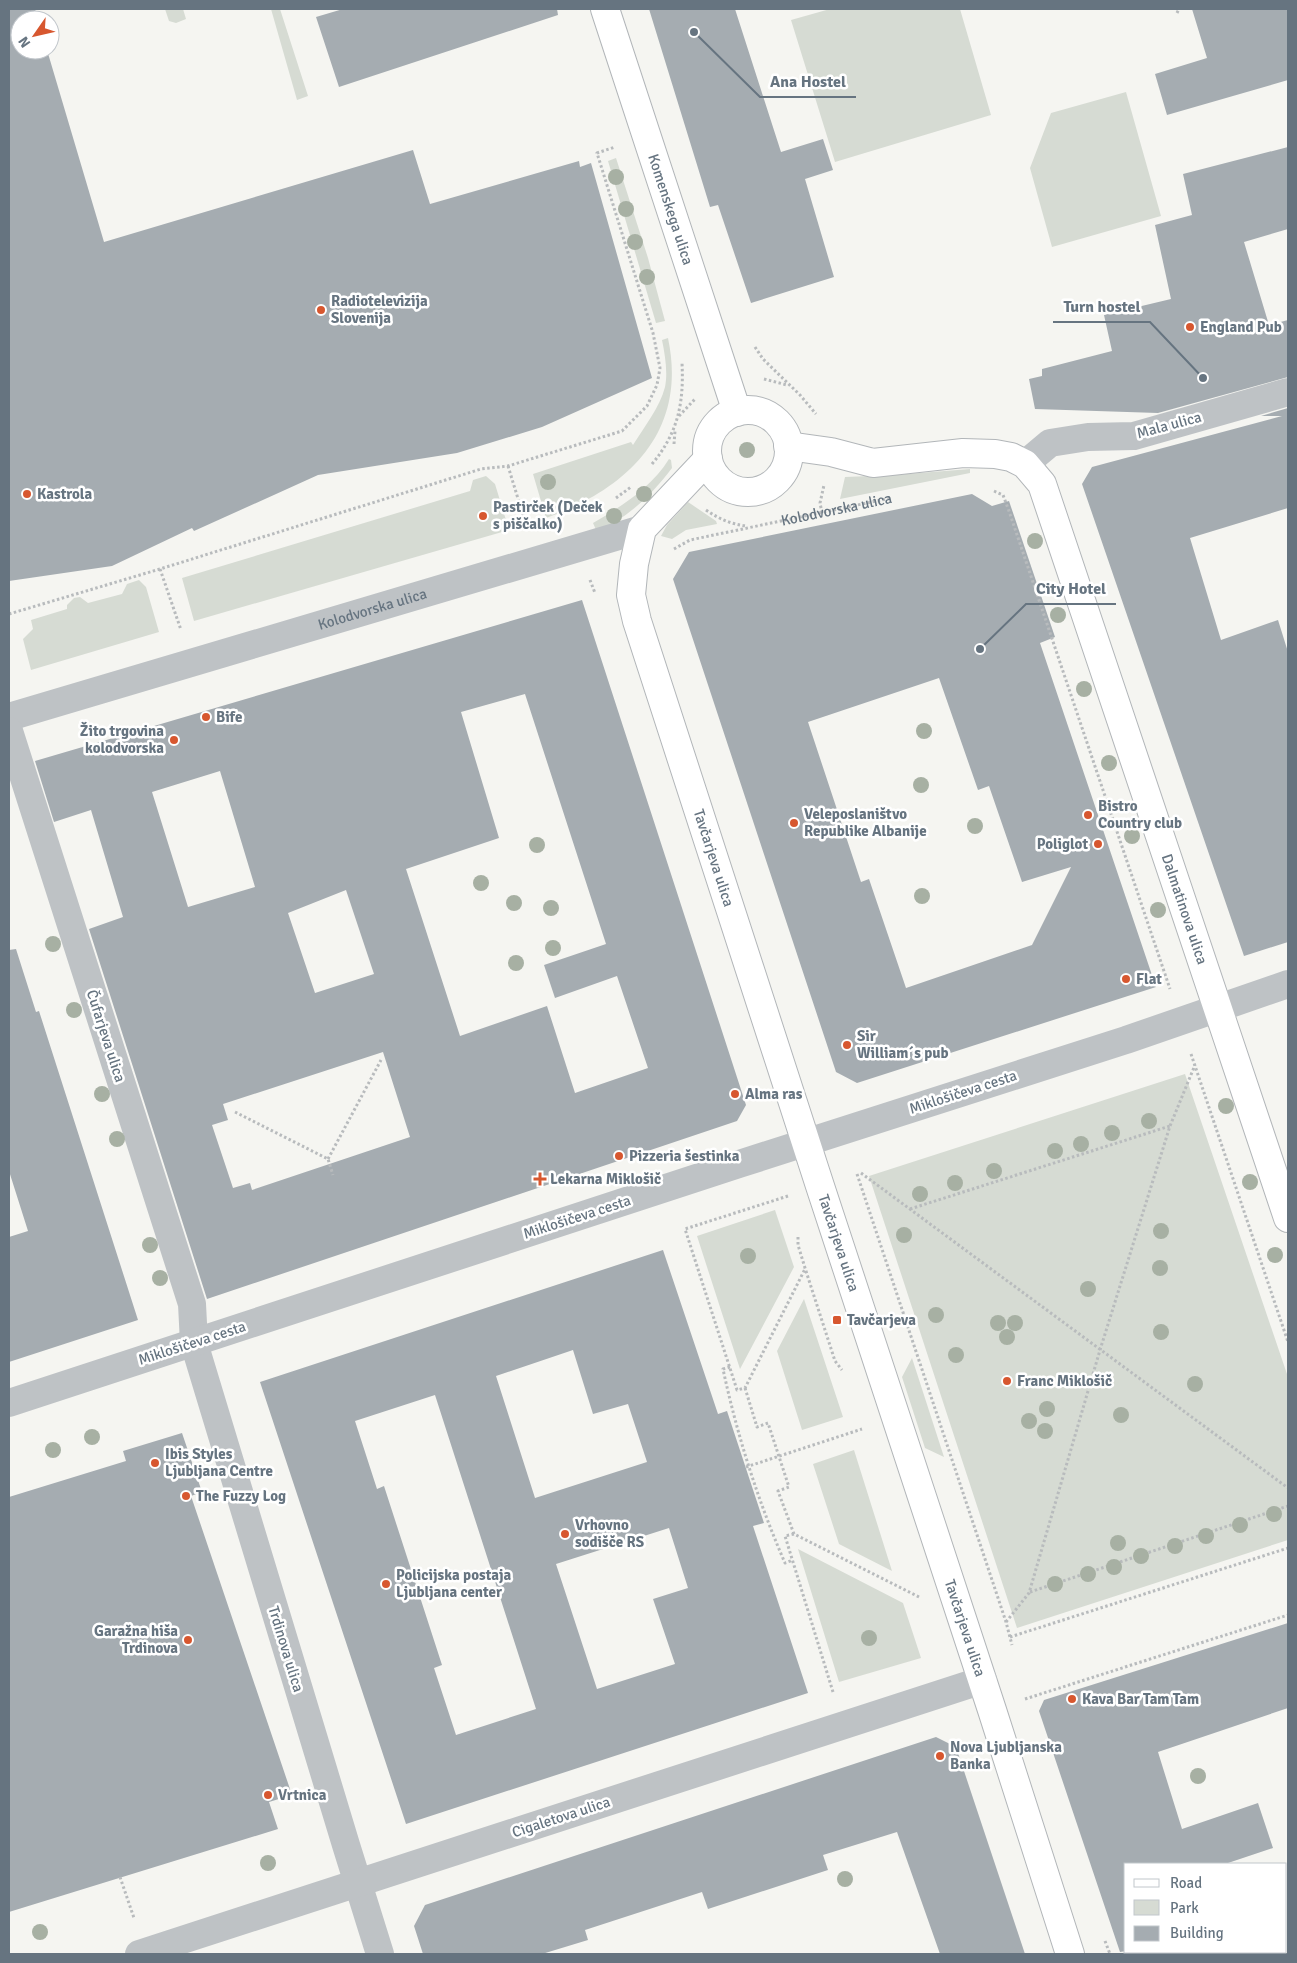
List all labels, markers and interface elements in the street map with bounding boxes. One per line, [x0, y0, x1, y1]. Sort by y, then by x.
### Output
north arrow [10, 10, 60, 60]
text: N [15, 33, 34, 51]
callout: Ana Hostel [760, 66, 856, 97]
text: Ana Hostel [770, 72, 846, 92]
street label: Komenskega ulica [644, 152, 697, 267]
callout: Turn hostel [1053, 291, 1150, 322]
place label: Radiotelevizija Slovenija [331, 292, 428, 327]
text: Turn hostel [1063, 297, 1141, 317]
marker: Radiotelevizija Slovenija [315, 304, 327, 316]
place label: England Pub [1200, 318, 1282, 336]
marker: England Pub [1184, 321, 1196, 333]
street label: Mala ulica [1135, 408, 1203, 442]
place label: Kastrola [37, 485, 93, 503]
marker: Kastrola [21, 488, 33, 500]
street label: Kolodvorska ulica [779, 489, 894, 530]
place label: Pastirček (Deček s piščalko) [493, 498, 603, 533]
marker: Pastirček (Deček s piščalko) [477, 510, 489, 522]
callout: City Hotel [1026, 573, 1116, 604]
text: City Hotel [1036, 579, 1106, 599]
street label: Kolodvorska ulica [316, 584, 429, 634]
place label: Bife [216, 708, 242, 726]
marker: Bife [200, 711, 212, 723]
place label: Žito trgovina kolodvorska [80, 721, 164, 757]
marker: Žito trgovina kolodvorska [168, 734, 180, 746]
place label: Bistro Country club [1098, 797, 1182, 832]
place label: Veleposlaništvo Republike Albanije [804, 805, 927, 840]
street label: Tavčarjeva ulica [690, 807, 738, 909]
marker: Bistro Country club [1082, 809, 1094, 821]
marker: Veleposlaništvo Republike Albanije [788, 817, 800, 829]
place label: Poliglot [1037, 835, 1088, 853]
marker: Poliglot [1092, 838, 1104, 850]
street label: Dalmatinova ulica [1158, 852, 1211, 967]
place label: Flat [1136, 970, 1162, 988]
marker: Flat [1120, 973, 1132, 985]
street label: Čufarjeva ulica [83, 987, 130, 1084]
place label: Sir William´s pub [857, 1027, 949, 1062]
marker: Sir William´s pub [841, 1039, 853, 1051]
street label: Miklošičeva cesta [907, 1066, 1019, 1118]
place label: Alma ras [745, 1085, 803, 1103]
marker: Alma ras [729, 1088, 741, 1100]
place label: Pizzeria šestinka [629, 1147, 740, 1165]
marker: Pizzeria šestinka [613, 1150, 625, 1162]
place label: Lekarna Miklošič [550, 1170, 661, 1188]
marker: Lekarna Miklošič [534, 1173, 546, 1185]
street label: Miklošičeva cesta [521, 1191, 633, 1243]
street label: Tavčarjeva ulica [814, 1192, 863, 1294]
place label: Tavčarjeva [847, 1311, 916, 1329]
marker: Tavčarjeva [831, 1314, 843, 1326]
street label: Miklošičeva cesta [136, 1317, 248, 1369]
place label: Franc Miklošič [1017, 1372, 1112, 1390]
marker: Franc Miklošič [1001, 1375, 1013, 1387]
place label: Ibis Styles Ljubljana Centre [165, 1445, 273, 1480]
marker: Ibis Styles Ljubljana Centre [149, 1457, 161, 1469]
place label: The Fuzzy Log [196, 1487, 286, 1505]
marker: The Fuzzy Log [180, 1490, 192, 1502]
place label: Vrhovno sodišče RS [575, 1516, 644, 1551]
marker: Vrhovno sodišče RS [559, 1528, 571, 1540]
place label: Policijska postaja Ljubljana center [396, 1566, 512, 1601]
street label: Tavčarjeva ulica [941, 1577, 989, 1679]
marker: Policijska postaja Ljubljana center [380, 1578, 392, 1590]
street label: Trdinova ulica [264, 1604, 308, 1694]
place label: Garažna hiša Trdinova [94, 1622, 178, 1657]
marker: Garažna hiša Trdinova [182, 1634, 194, 1646]
place label: Kava Bar Tam Tam [1082, 1690, 1199, 1708]
marker: Kava Bar Tam Tam [1066, 1693, 1078, 1705]
place label: Nova Ljubljanska Banka [950, 1738, 1062, 1773]
marker: Nova Ljubljanska Banka [934, 1750, 946, 1762]
place label: Vrtnica [278, 1786, 327, 1804]
marker: Vrtnica [262, 1789, 274, 1801]
street label: Cigaletova ulica [510, 1793, 612, 1841]
legend [1124, 1863, 1287, 1953]
text: Road [1170, 1874, 1202, 1892]
text: Park [1170, 1899, 1199, 1917]
text: Building [1170, 1924, 1224, 1942]

